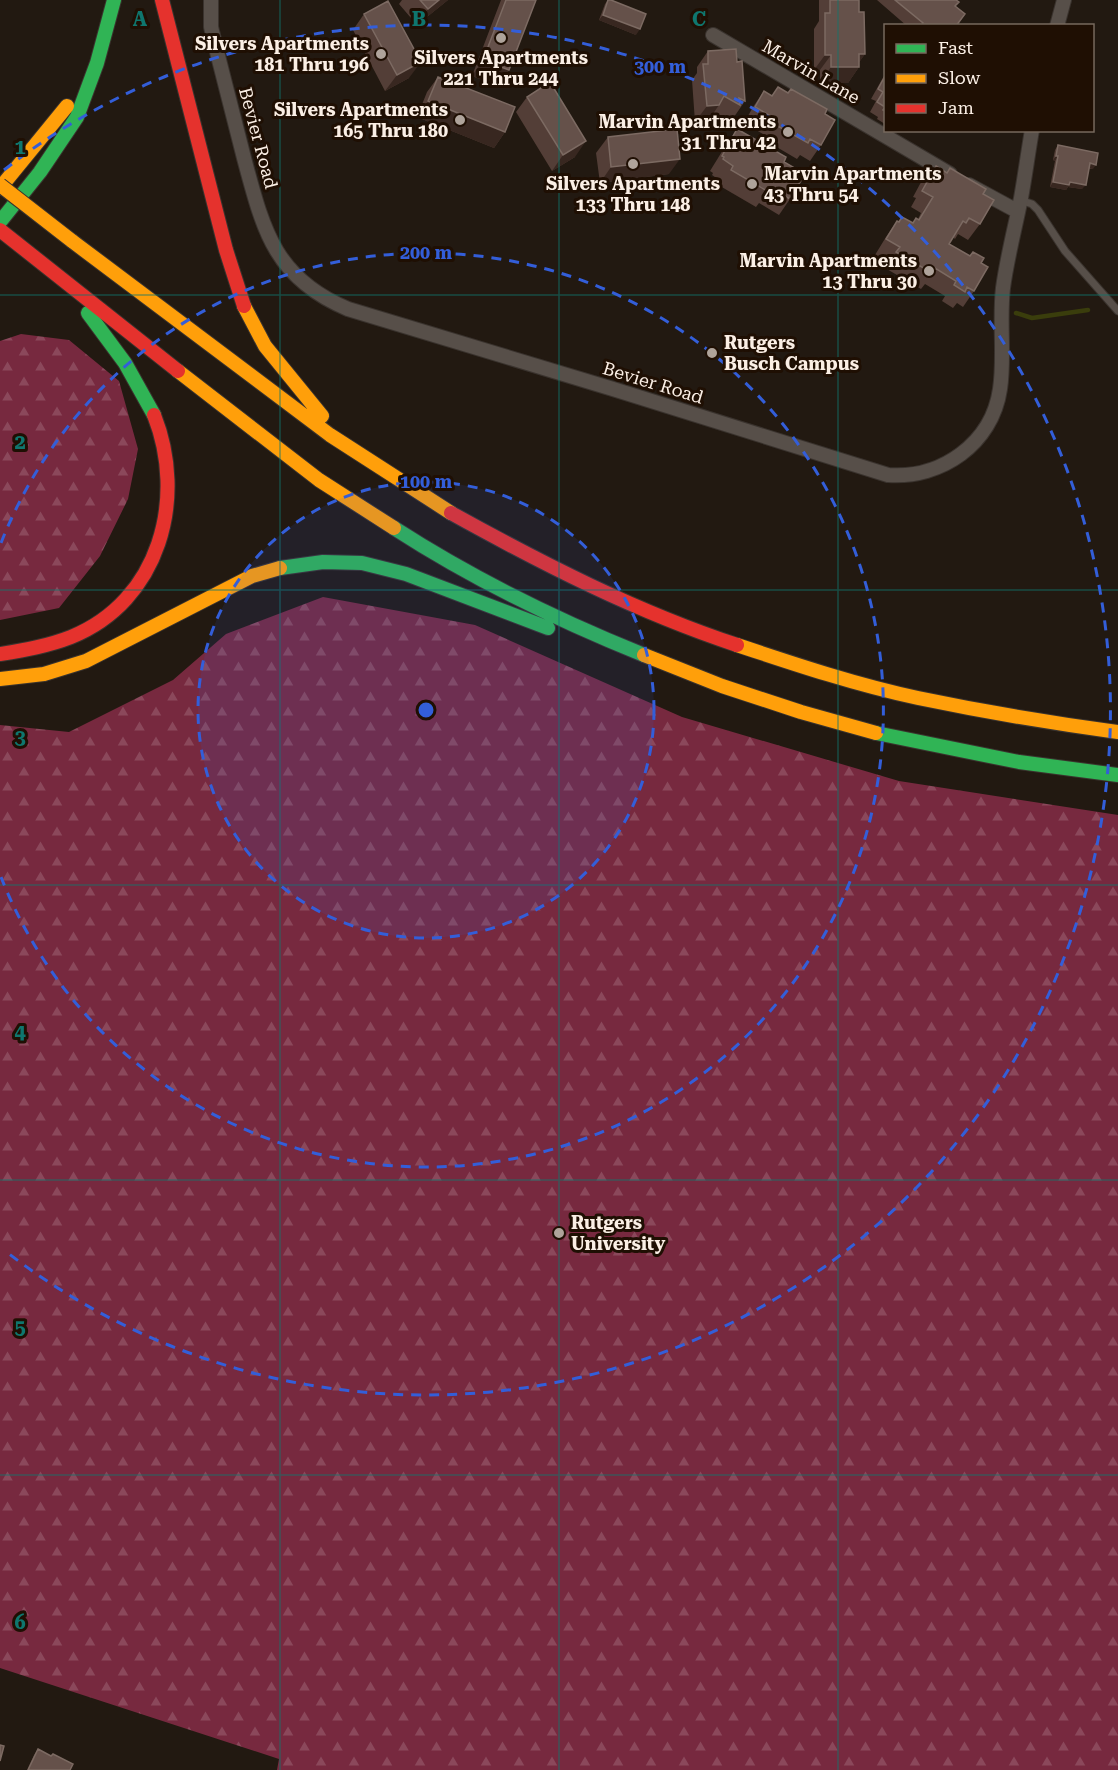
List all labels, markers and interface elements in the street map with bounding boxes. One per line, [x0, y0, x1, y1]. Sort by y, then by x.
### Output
text: A [133, 7, 148, 31]
text: B [412, 7, 426, 31]
text: C [692, 7, 706, 31]
legend [884, 24, 1094, 132]
marker: Silvers Apartments 221 Thru 244 [494, 31, 508, 45]
place label: Silvers Apartments 181 Thru 196 [195, 33, 369, 75]
street label: Marvin Lane [759, 35, 864, 108]
text: Fast [938, 37, 973, 58]
marker: Silvers Apartments 181 Thru 196 [374, 47, 388, 61]
place label: Silvers Apartments 221 Thru 244 [414, 47, 588, 89]
text: 300 m [634, 56, 687, 77]
text: Slow [938, 67, 980, 88]
street label: Bevier Road [235, 85, 282, 191]
text: Jam [938, 97, 974, 118]
place label: Silvers Apartments 165 Thru 180 [274, 99, 448, 141]
place label: Marvin Apartments 31 Thru 42 [598, 111, 776, 153]
marker: Silvers Apartments 165 Thru 180 [453, 113, 467, 127]
marker: Marvin Apartments 31 Thru 42 [781, 125, 795, 139]
text: 1 [14, 135, 26, 159]
marker: Silvers Apartments 133 Thru 148 [626, 157, 640, 171]
place label: Marvin Apartments 43 Thru 54 [764, 163, 942, 205]
place label: Silvers Apartments 133 Thru 148 [546, 173, 720, 215]
marker: Marvin Apartments 43 Thru 54 [745, 177, 759, 191]
text: 200 m [400, 242, 453, 263]
place label: Marvin Apartments 13 Thru 30 [739, 250, 917, 292]
marker: Marvin Apartments 13 Thru 30 [922, 264, 936, 278]
place label: Rutgers Busch Campus [724, 332, 859, 374]
marker: Rutgers Busch Campus [705, 346, 719, 360]
street label: Bevier Road [600, 357, 706, 408]
text: 2 [14, 430, 26, 454]
text: 100 m [400, 471, 453, 492]
centre of rings [416, 700, 436, 720]
text: 3 [14, 725, 26, 749]
text: 4 [14, 1020, 26, 1044]
place label: Rutgers University [571, 1212, 665, 1254]
marker: Rutgers University [552, 1226, 566, 1240]
text: 5 [14, 1315, 26, 1339]
text: 6 [14, 1610, 26, 1634]

